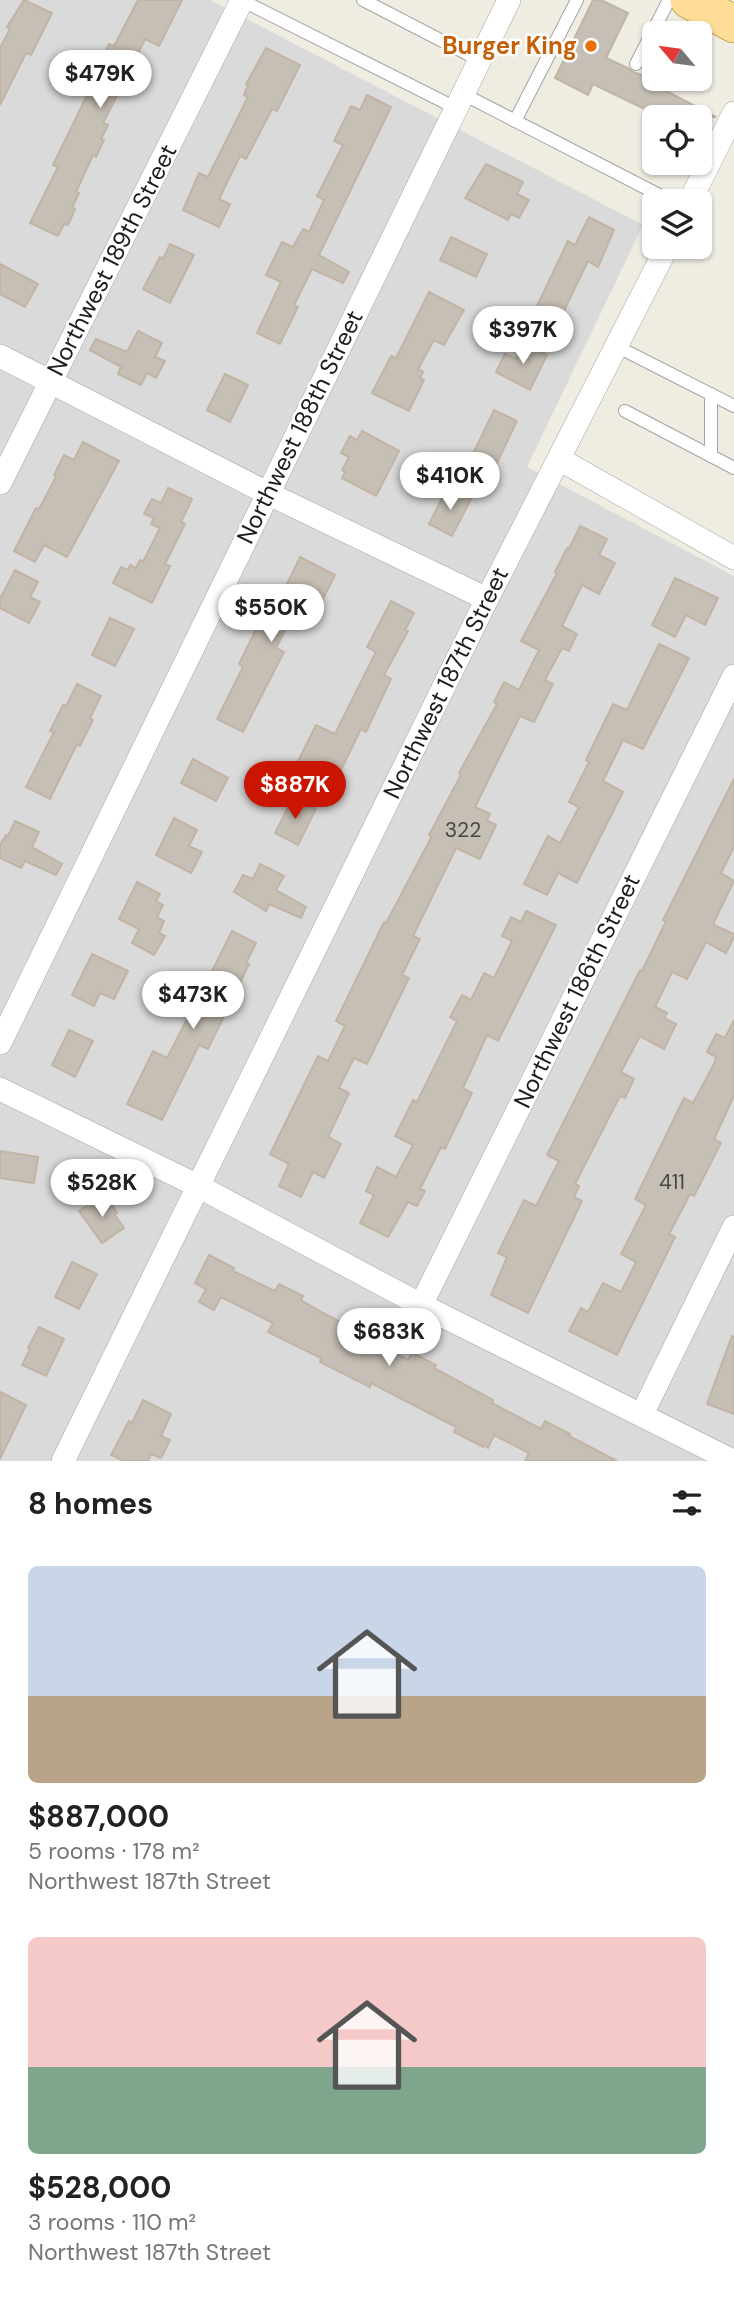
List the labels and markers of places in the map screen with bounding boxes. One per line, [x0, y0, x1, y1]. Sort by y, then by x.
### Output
place label: Burger King [442, 30, 577, 61]
marker: Burger King [583, 38, 599, 54]
pin: $479K [51, 50, 149, 110]
pin: $397K [474, 306, 572, 366]
pin: $410K [401, 452, 499, 512]
pin: $550K [222, 584, 320, 644]
pin: $887K [246, 762, 344, 821]
pin: $473K [144, 972, 242, 1031]
pin: $528K [53, 1160, 151, 1219]
pin: $683K [340, 1308, 438, 1368]

